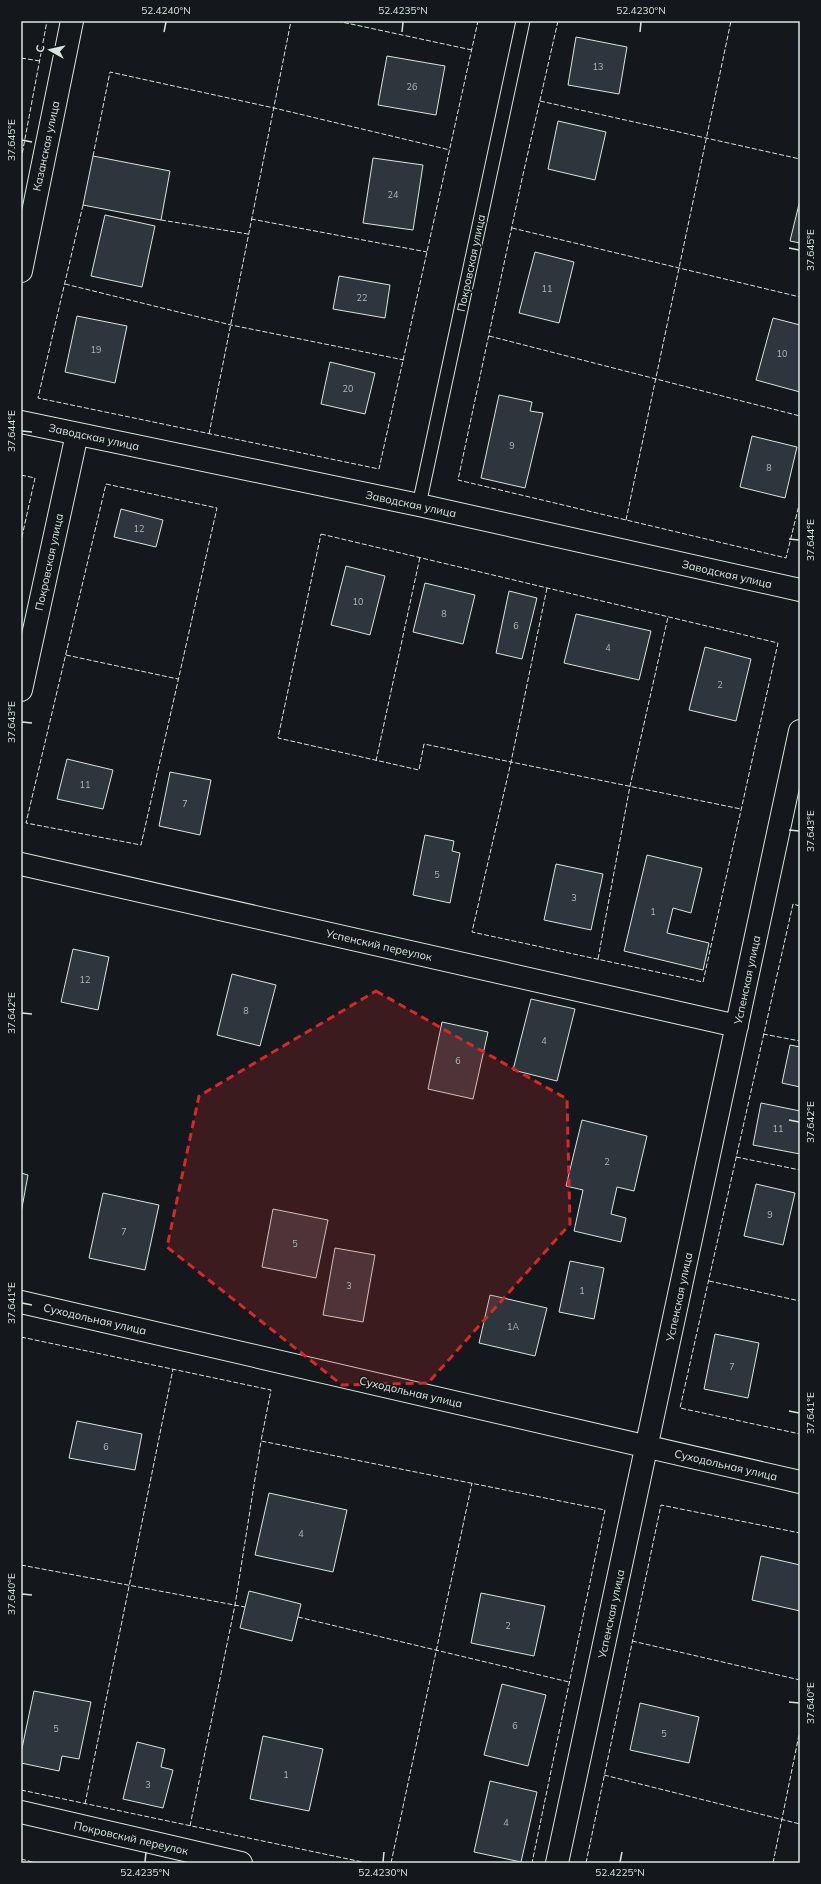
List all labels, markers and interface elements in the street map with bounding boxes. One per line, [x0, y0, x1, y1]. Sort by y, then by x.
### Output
text: 52.4240°N [141, 4, 191, 17]
text: 52.4235°N [378, 4, 428, 17]
text: 52.4230°N [616, 4, 666, 17]
north arrow [30, 30, 70, 70]
text: С [33, 43, 48, 53]
house number: 13 [593, 61, 603, 72]
house number: 26 [407, 81, 417, 92]
street label: Казанская улица [30, 100, 62, 192]
text: 37.645°E [5, 119, 18, 161]
house number: 24 [388, 189, 399, 200]
street label: Покровская улица [454, 213, 488, 313]
text: 37.645°E [804, 229, 817, 271]
house number: 11 [542, 283, 552, 294]
house number: 22 [357, 292, 367, 303]
house number: 19 [91, 344, 101, 355]
house number: 10 [777, 348, 787, 359]
house number: 20 [343, 383, 353, 394]
text: 37.644°E [5, 410, 18, 452]
street label: Заводская улица [47, 421, 141, 453]
house number: 9 [509, 440, 515, 451]
house number: 8 [766, 462, 772, 473]
street label: Заводская улица [364, 488, 458, 520]
street label: Покровская улица [32, 512, 66, 612]
text: 37.644°E [804, 519, 817, 561]
house number: 12 [134, 523, 144, 534]
street label: Заводская улица [680, 557, 774, 591]
house number: 10 [353, 596, 363, 607]
house number: 8 [441, 608, 447, 619]
house number: 6 [513, 620, 519, 631]
house number: 4 [605, 642, 611, 653]
house number: 2 [717, 679, 723, 690]
text: 37.643°E [5, 701, 18, 743]
house number: 11 [80, 779, 90, 790]
house number: 7 [182, 798, 188, 809]
text: 37.643°E [804, 810, 817, 852]
house number: 5 [434, 869, 440, 880]
house number: 3 [571, 892, 577, 903]
house number: 1 [650, 906, 656, 917]
street label: Успенский переулок [324, 926, 434, 964]
street label: Успенская улица [731, 934, 763, 1027]
house number: 12 [80, 974, 90, 985]
text: 37.642°E [5, 992, 18, 1034]
house number: 8 [243, 1005, 249, 1016]
house number: 4 [541, 1035, 547, 1046]
house number: 6 [455, 1055, 461, 1066]
text: 37.642°E [804, 1101, 817, 1143]
house number: 11 [773, 1123, 783, 1134]
house number: 2 [604, 1156, 610, 1167]
house number: 9 [767, 1209, 773, 1220]
house number: 7 [121, 1226, 127, 1237]
house number: 5 [292, 1238, 298, 1249]
street label: Успенская улица [663, 1251, 695, 1344]
house number: 3 [346, 1280, 352, 1291]
text: 37.641°E [5, 1282, 18, 1324]
house number: 1 [579, 1285, 585, 1296]
street label: Суходольная улица [42, 1300, 148, 1338]
house number: 1А [507, 1321, 519, 1332]
house number: 7 [729, 1361, 735, 1372]
street label: Суходольная улица [358, 1373, 464, 1411]
text: 37.641°E [804, 1392, 817, 1434]
house number: 6 [103, 1441, 109, 1452]
street label: Суходольная улица [673, 1446, 779, 1484]
house number: 4 [298, 1528, 304, 1539]
street label: Успенская улица [595, 1568, 627, 1661]
text: 37.640°E [5, 1573, 18, 1615]
house number: 2 [505, 1620, 511, 1631]
text: 37.640°E [804, 1682, 817, 1724]
house number: 6 [512, 1720, 518, 1731]
house number: 5 [53, 1723, 59, 1734]
house number: 5 [661, 1728, 667, 1739]
house number: 1 [283, 1769, 289, 1780]
house number: 3 [145, 1779, 151, 1790]
house number: 4 [503, 1817, 509, 1828]
street label: Покровский переулок [72, 1818, 190, 1858]
text: 52.4235°N [120, 1866, 170, 1879]
text: 52.4230°N [358, 1866, 408, 1879]
text: 52.4225°N [595, 1866, 645, 1879]

